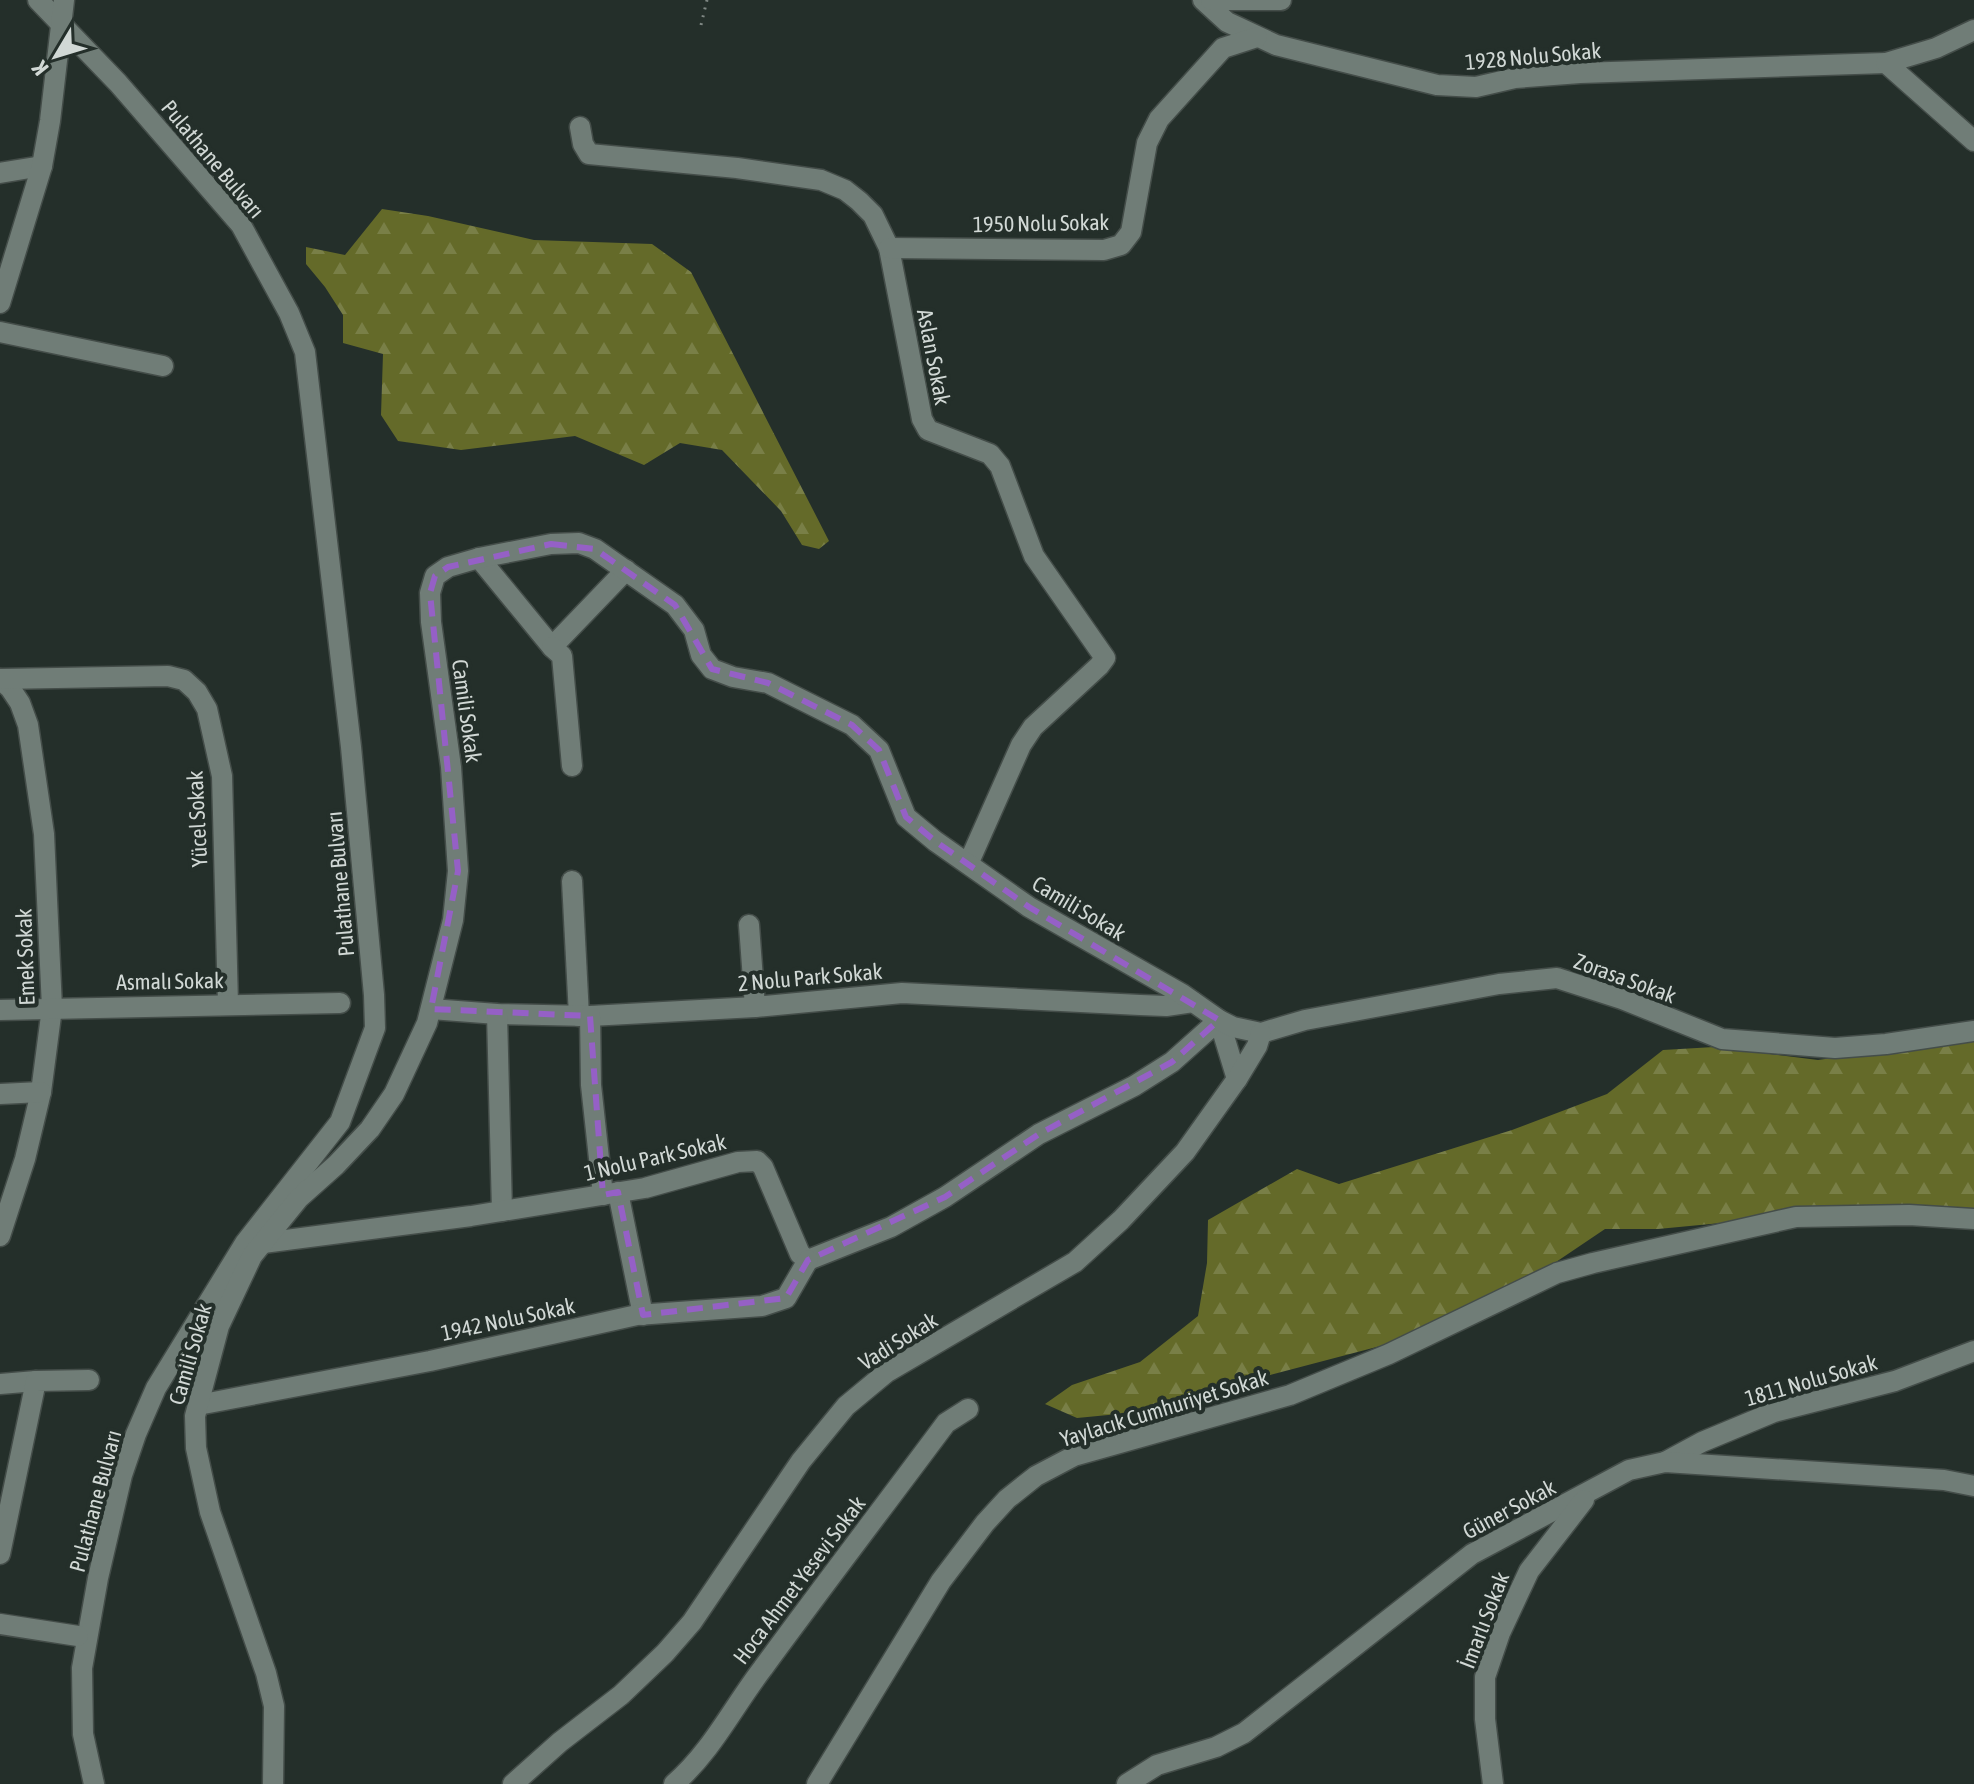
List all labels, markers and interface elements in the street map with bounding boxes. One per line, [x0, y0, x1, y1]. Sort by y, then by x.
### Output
north arrow [16, 16, 96, 96]
street label: 1928 Nolu Sokak [1464, 37, 1602, 75]
text: K [27, 56, 54, 81]
street label: Pulathane Bulvarı [156, 95, 270, 223]
street label: 1950 Nolu Sokak [973, 209, 1110, 237]
street label: Aslan Sokak [912, 307, 956, 408]
street label: Camili Sokak [447, 658, 487, 765]
street label: Yücel Sokak [181, 770, 213, 868]
street label: Pulathane Bulvarı [321, 810, 359, 958]
street label: Camili Sokak [1028, 870, 1131, 946]
street label: Emek Sokak [10, 908, 40, 1006]
street label: Zorasa Sokak [1570, 948, 1680, 1009]
street label: 2 Nolu Park Sokak [737, 958, 884, 996]
street label: Asmalı Sokak [116, 967, 224, 995]
street label: 1 Nolu Park Sokak [581, 1128, 729, 1186]
street label: 1942 Nolu Sokak [439, 1292, 578, 1346]
street label: Camili Sokak [163, 1300, 217, 1408]
street label: Vadi Sokak [854, 1306, 942, 1375]
street label: 1811 Nolu Sokak [1742, 1349, 1880, 1411]
street label: Yaylacık Cumhuriyet Sokak [1057, 1364, 1272, 1452]
street label: Pulathane Bulvarı [64, 1427, 126, 1575]
street label: Güner Sokak [1458, 1474, 1560, 1544]
street label: Hoca Ahmet Yesevi Sokak [727, 1491, 871, 1669]
street label: İmarlı Sokak [1454, 1568, 1514, 1672]

